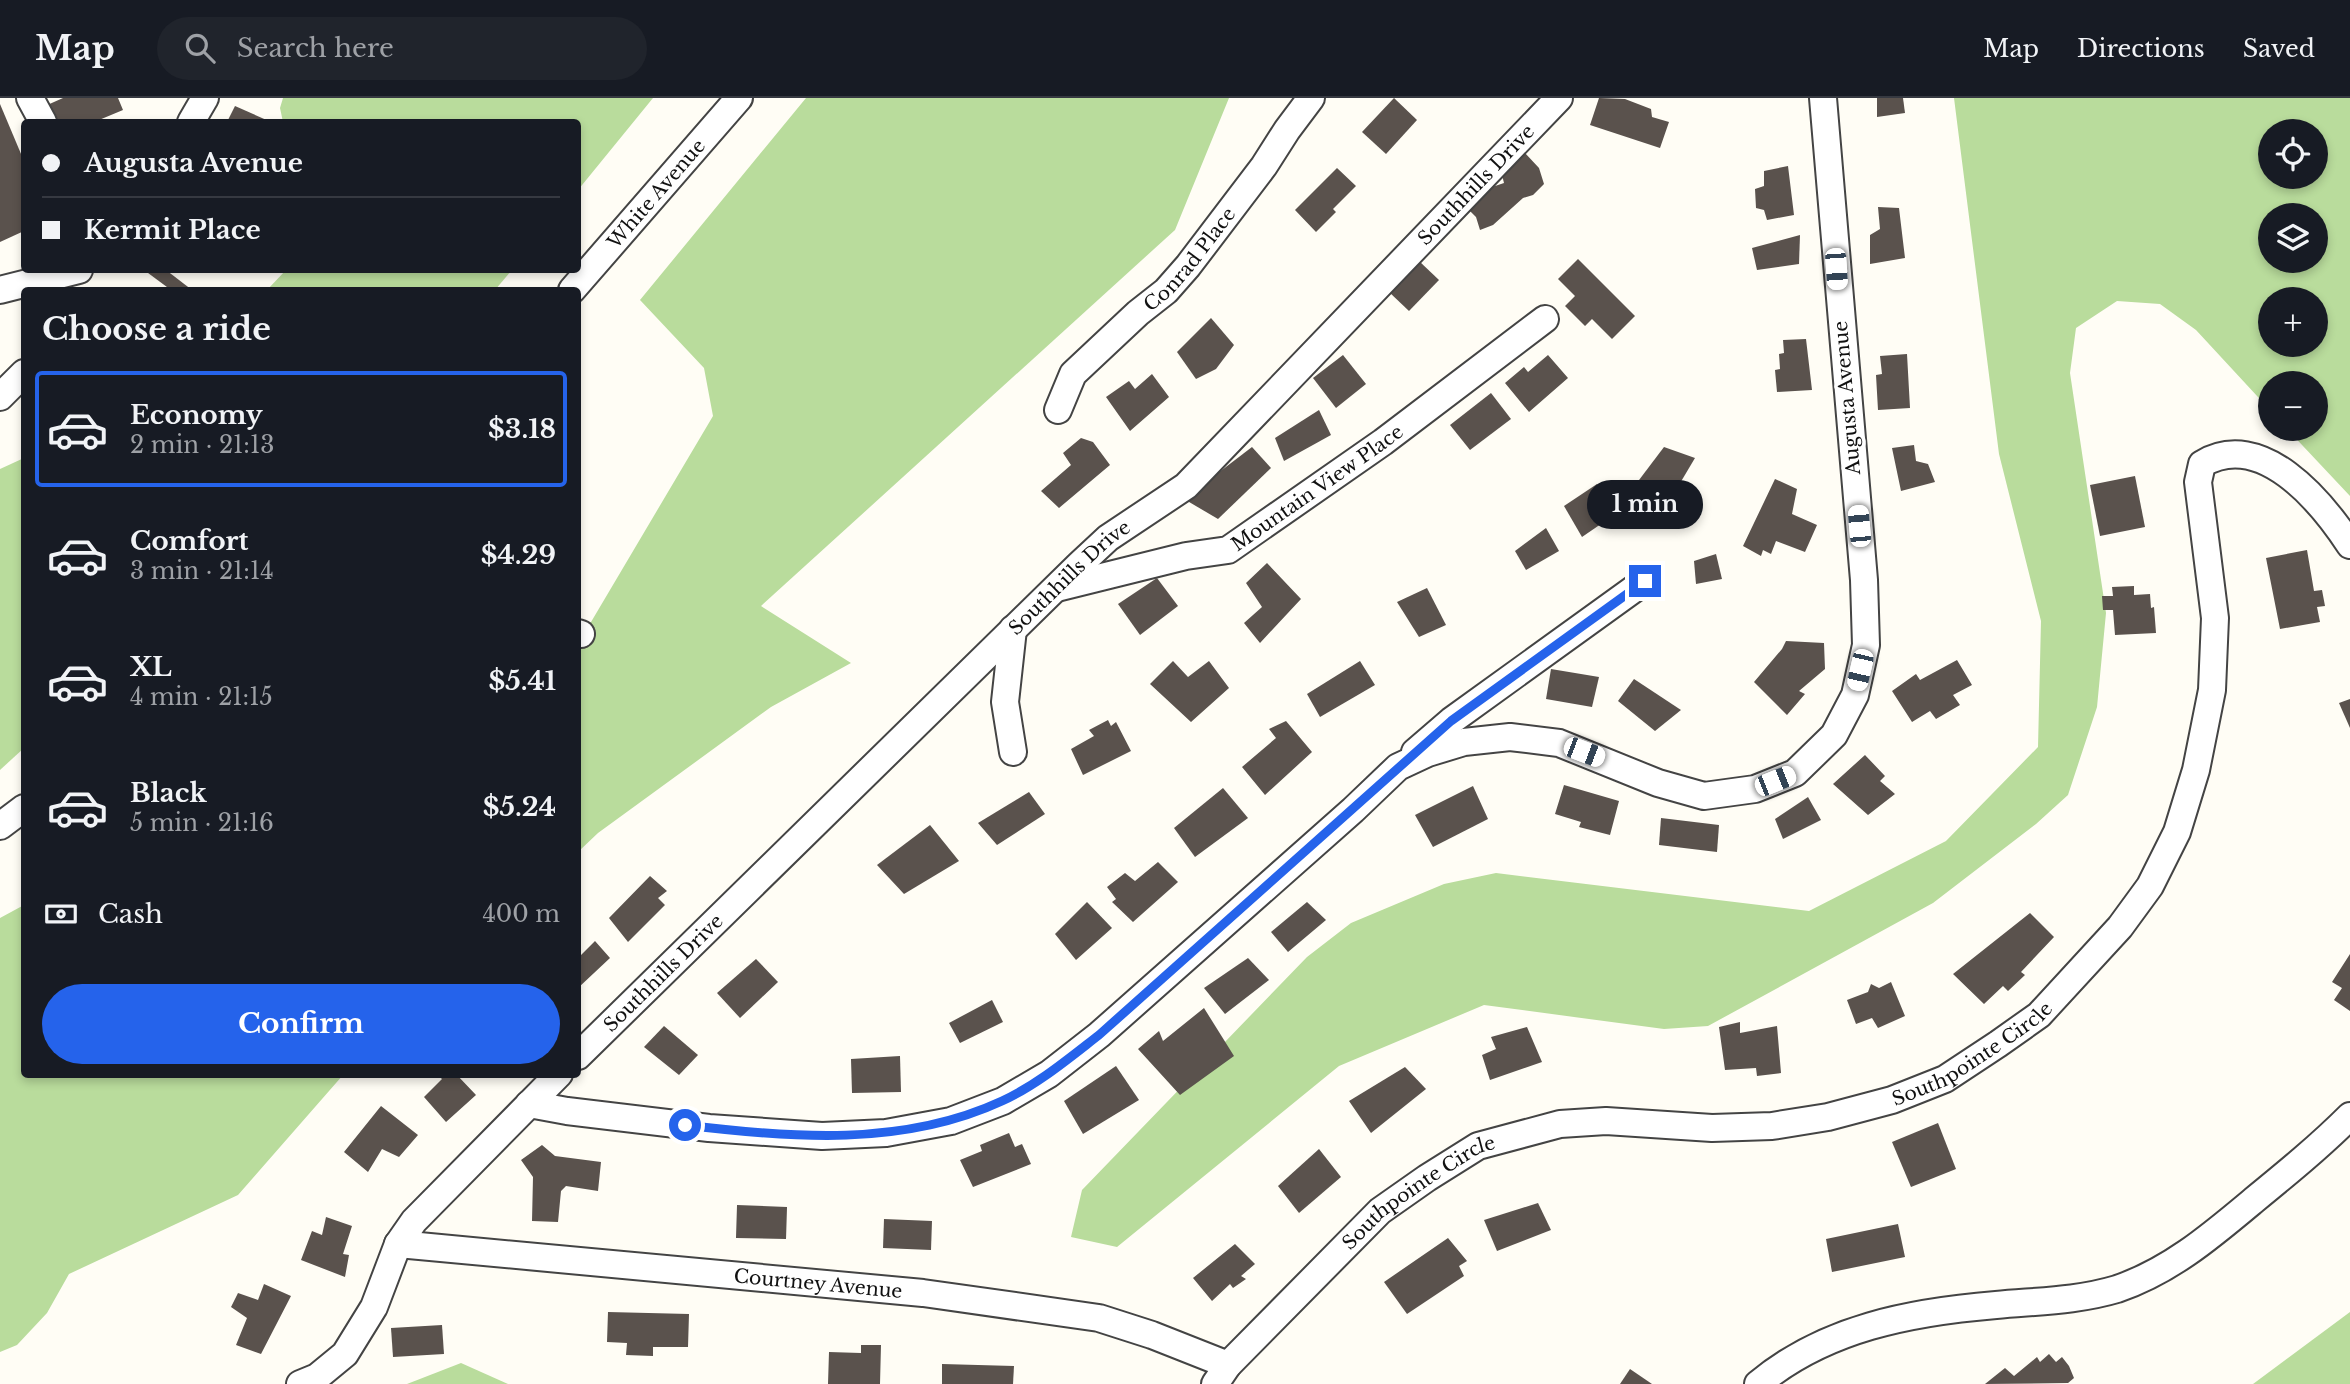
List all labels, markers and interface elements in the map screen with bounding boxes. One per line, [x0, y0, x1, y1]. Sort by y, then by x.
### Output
search box [157, 17, 647, 80]
text: Map [35, 28, 115, 69]
icon: search [181, 29, 219, 67]
text: Search here [237, 32, 394, 64]
text: Map [1983, 34, 2039, 63]
text: Directions [2077, 34, 2205, 63]
text: Saved [2243, 34, 2315, 63]
map controls [2258, 119, 2328, 441]
button: locate [2258, 119, 2328, 189]
street label: Southhills Drive [1413, 120, 1539, 250]
street label: White Avenue [602, 134, 710, 254]
text: Augusta Avenue [84, 147, 303, 179]
street label: Conrad Place [1139, 203, 1240, 316]
button: layers [2258, 203, 2328, 273]
text: Kermit Place [84, 214, 261, 246]
car [1825, 247, 1848, 291]
button: + [2258, 287, 2328, 357]
text: Choose a ride [42, 309, 271, 349]
street label: Augusta Avenue [1829, 320, 1865, 477]
button: − [2258, 371, 2328, 441]
icon: car [46, 398, 109, 461]
text: Economy [130, 399, 263, 431]
text: $3.18 [488, 413, 556, 445]
street label: Mountain View Place [1227, 420, 1407, 556]
text: 2 min · 21:13 [130, 431, 274, 459]
callout: 1 min [1587, 480, 1703, 528]
text: 1 min [1612, 490, 1678, 518]
car [1847, 504, 1872, 548]
street label: Southhills Drive [1003, 515, 1134, 639]
icon: car [46, 524, 109, 587]
text: Comfort [130, 525, 248, 557]
text: $4.29 [481, 539, 556, 571]
text: 3 min · 21:14 [130, 557, 274, 585]
route end [1629, 565, 1661, 597]
car [1846, 647, 1875, 693]
icon: car [46, 650, 109, 713]
text: XL [130, 651, 172, 683]
text: $5.41 [488, 665, 556, 697]
text: 4 min · 21:15 [130, 683, 273, 711]
car [1561, 735, 1608, 769]
car [1752, 763, 1799, 799]
icon: car [46, 776, 109, 839]
text: Black [130, 777, 207, 809]
text: $5.24 [483, 791, 556, 823]
text: 5 min · 21:16 [130, 809, 274, 837]
icon: cash [42, 895, 80, 933]
text: Cash [98, 898, 163, 930]
text: 400 m [482, 900, 560, 928]
street label: Southhills Drive [598, 909, 727, 1036]
button: Confirm [42, 984, 560, 1064]
street label: Southpointe Circle [1888, 997, 2057, 1110]
route start [669, 1109, 701, 1141]
street label: Southpointe Circle [1337, 1130, 1497, 1254]
street label: Courtney Avenue [733, 1264, 903, 1303]

